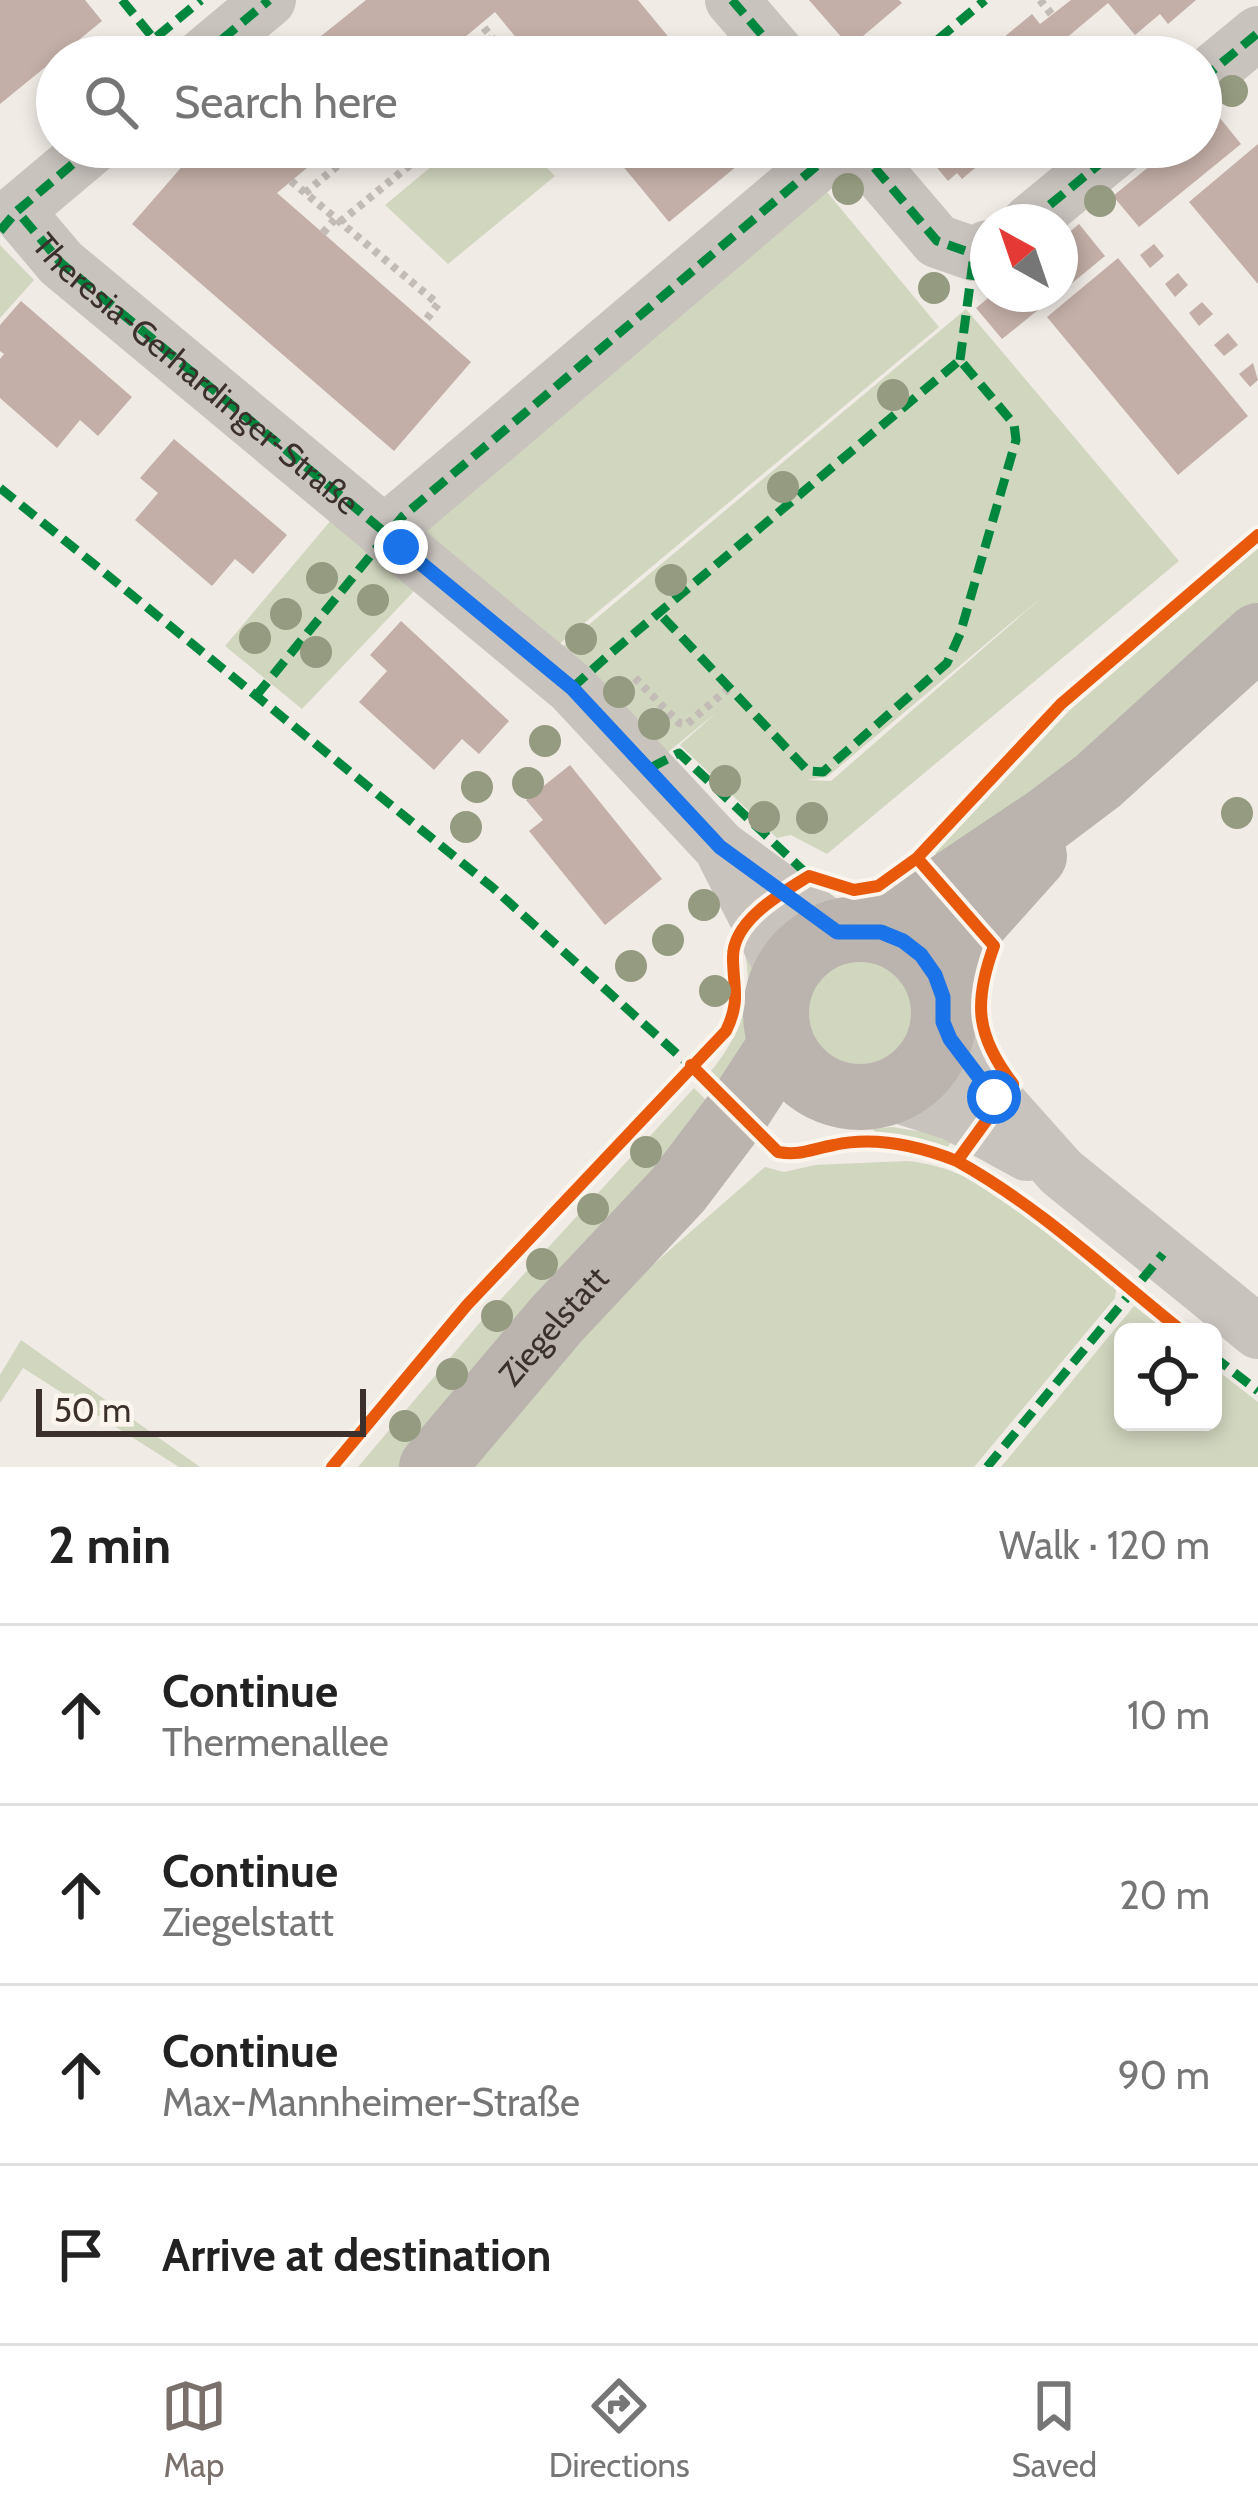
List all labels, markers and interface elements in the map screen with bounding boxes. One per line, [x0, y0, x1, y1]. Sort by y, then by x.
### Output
search box [36, 36, 1222, 168]
icon: search [78, 69, 144, 135]
text: Search here [174, 75, 398, 129]
north arrow [970, 204, 1078, 312]
street label: Theresia-Gerhardinger-Straße [24, 225, 367, 523]
route end [374, 520, 428, 574]
route start [967, 1070, 1021, 1124]
street label: Ziegelstatt [490, 1258, 616, 1393]
map controls [1114, 1323, 1222, 1431]
button: locate [1114, 1323, 1222, 1431]
scale bar [36, 1383, 366, 1436]
text: 50 m [54, 1390, 131, 1430]
text: 2 min [48, 1514, 171, 1576]
text: Walk · 120 m [999, 1521, 1210, 1569]
text: Continue [162, 1664, 338, 1718]
icon: ahead [48, 1682, 114, 1748]
text: 10 m [1127, 1691, 1210, 1739]
text: Thermenallee [162, 1718, 389, 1766]
text: Continue [162, 1844, 338, 1898]
icon: ahead [48, 1862, 114, 1928]
text: 20 m [1119, 1871, 1210, 1919]
text: Ziegelstatt [162, 1898, 334, 1946]
text: Continue [162, 2024, 338, 2078]
icon: ahead [48, 2042, 114, 2108]
text: 90 m [1118, 2051, 1210, 2099]
text: Max-Mannheimer-Straße [162, 2078, 580, 2126]
icon: arrive [48, 2222, 114, 2288]
text: Arrive at destination [162, 2228, 551, 2282]
tab: Map [161, 2373, 227, 2485]
tab: Directions [549, 2373, 690, 2485]
tab: Saved [1011, 2373, 1097, 2485]

